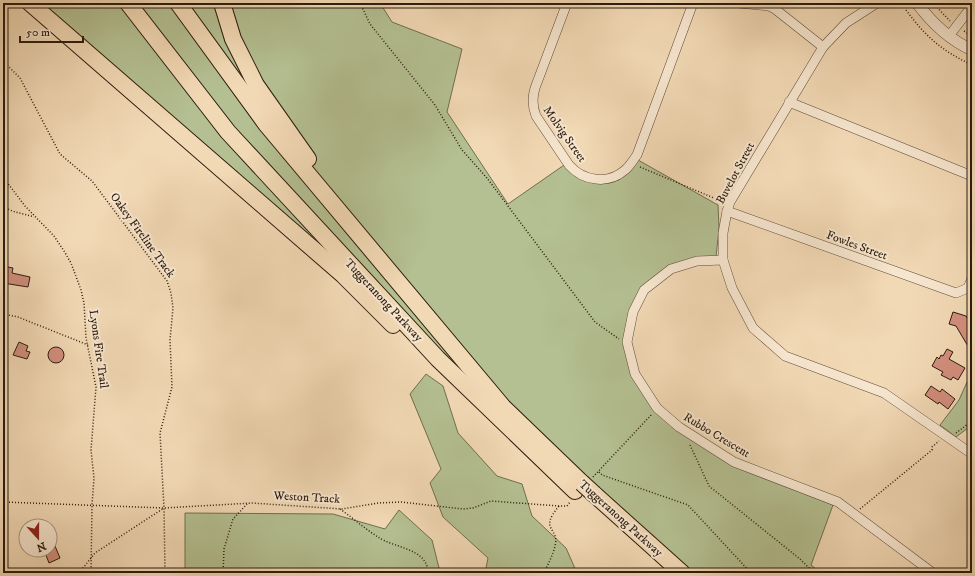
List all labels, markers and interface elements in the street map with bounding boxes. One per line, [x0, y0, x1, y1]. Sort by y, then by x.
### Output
scale bar [20, 18, 83, 44]
text: 50 m [26, 25, 50, 40]
street label: Molvig Street [540, 103, 590, 165]
street label: Buvelot Street [713, 140, 758, 207]
street label: Oakey Fireline Track [107, 190, 179, 281]
street label: Fowles Street [824, 228, 889, 263]
street label: Tuggeranong Parkway [341, 256, 426, 345]
street label: Lyons Fire Trail [86, 309, 112, 390]
street label: Rubbo Crescent [681, 410, 753, 461]
street label: Tuggeranong Parkway [576, 477, 666, 560]
street label: Weston Track [272, 488, 341, 507]
north arrow [18, 518, 58, 558]
text: N [35, 538, 48, 555]

